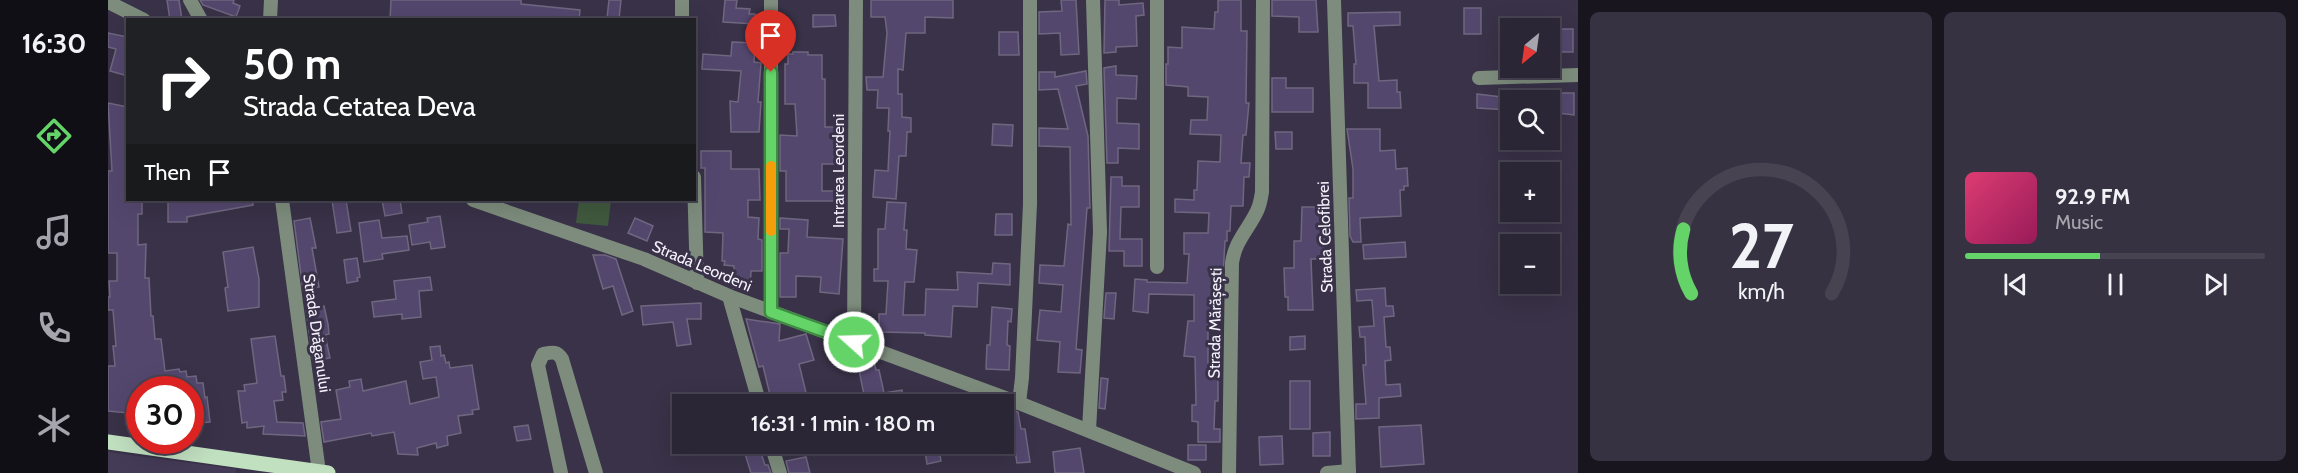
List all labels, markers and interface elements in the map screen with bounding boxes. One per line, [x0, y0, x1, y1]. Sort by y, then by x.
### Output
pin [745, 10, 796, 72]
north arrow [1500, 18, 1560, 78]
map controls [1500, 18, 1560, 294]
icon: arrive [754, 19, 787, 52]
text: 16:30 [22, 27, 86, 60]
text: 50 m [243, 38, 341, 90]
icon: right [144, 42, 222, 120]
text: Strada Cetatea Deva [243, 90, 476, 123]
button: search [1500, 90, 1560, 150]
street label: Intrarea Leordeni [829, 114, 848, 228]
icon: directions [33, 115, 75, 157]
icon: arrive [203, 156, 236, 189]
text: Then [144, 159, 191, 186]
button: + [1500, 162, 1560, 222]
street label: Strada Celofibrei [1314, 181, 1336, 293]
text: 92.9 FM [2055, 183, 2130, 210]
text: 27 [1729, 208, 1794, 284]
text: Music [2055, 210, 2103, 234]
icon: music [33, 211, 75, 253]
button: − [1500, 234, 1560, 294]
street label: Strada Leordeni [649, 236, 755, 296]
street label: Strada Mărășești [1205, 267, 1226, 379]
icon: previous [1999, 268, 2032, 301]
icon: pause [2099, 268, 2132, 301]
icon: next [2199, 268, 2232, 301]
street label: Strada Drăganului [299, 272, 335, 394]
text: km/h [1738, 278, 1784, 304]
icon: phone [33, 307, 75, 349]
position arrow [822, 310, 886, 374]
speed limit sign: 30 [126, 376, 204, 454]
icon: climate [33, 404, 75, 446]
text: 16:31 · 1 min · 180 m [751, 410, 935, 437]

